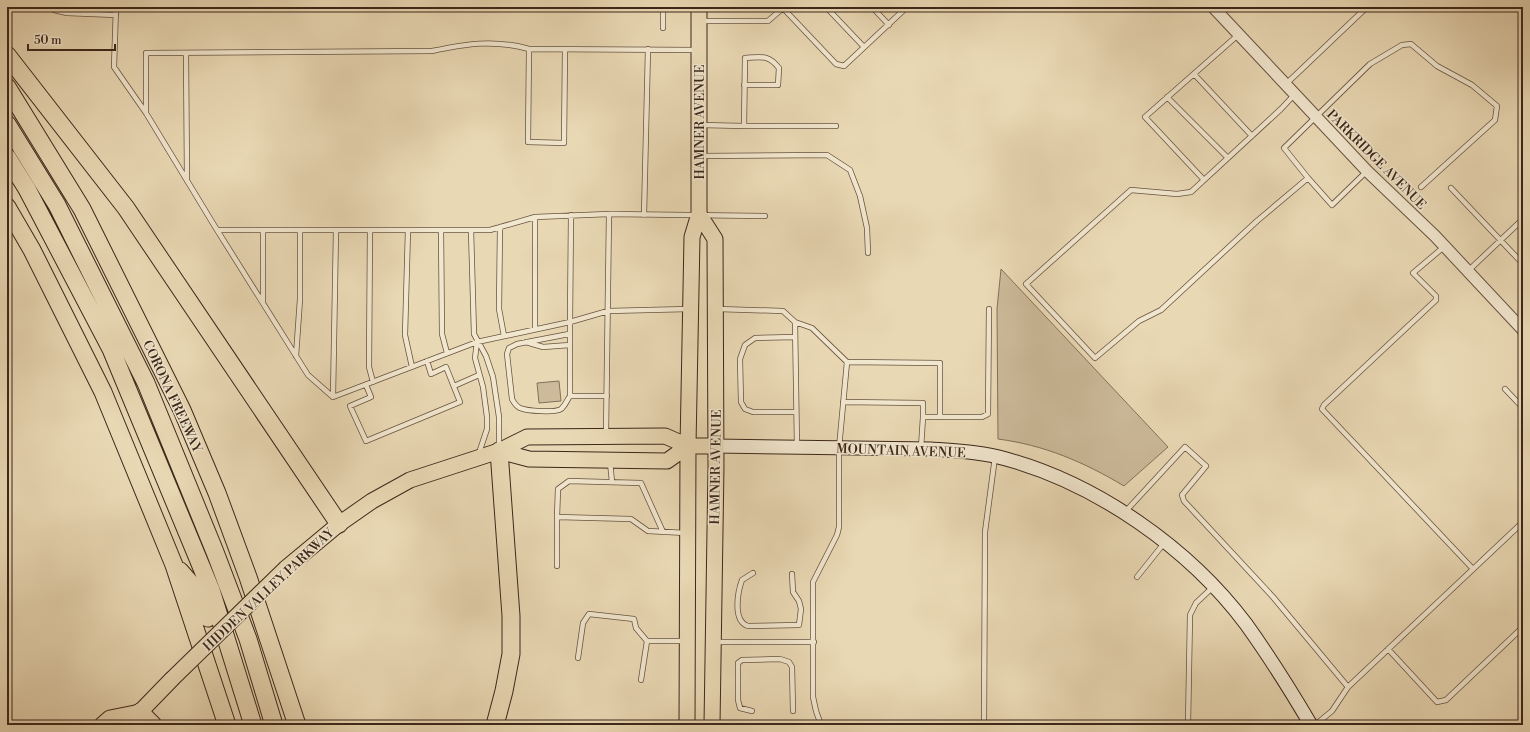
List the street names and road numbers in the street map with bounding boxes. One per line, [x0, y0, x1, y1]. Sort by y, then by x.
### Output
street label: HAMNER AVENUE [692, 64, 708, 180]
street label: PARKRIDGE AVENUE [1323, 107, 1429, 213]
street label: CORONA FREEWAY [139, 338, 206, 456]
street label: HAMNER AVENUE [707, 409, 725, 525]
street label: MOUNTAIN AVENUE [836, 441, 966, 461]
street label: HIDDEN VALLEY PARKWAY [200, 524, 339, 655]

